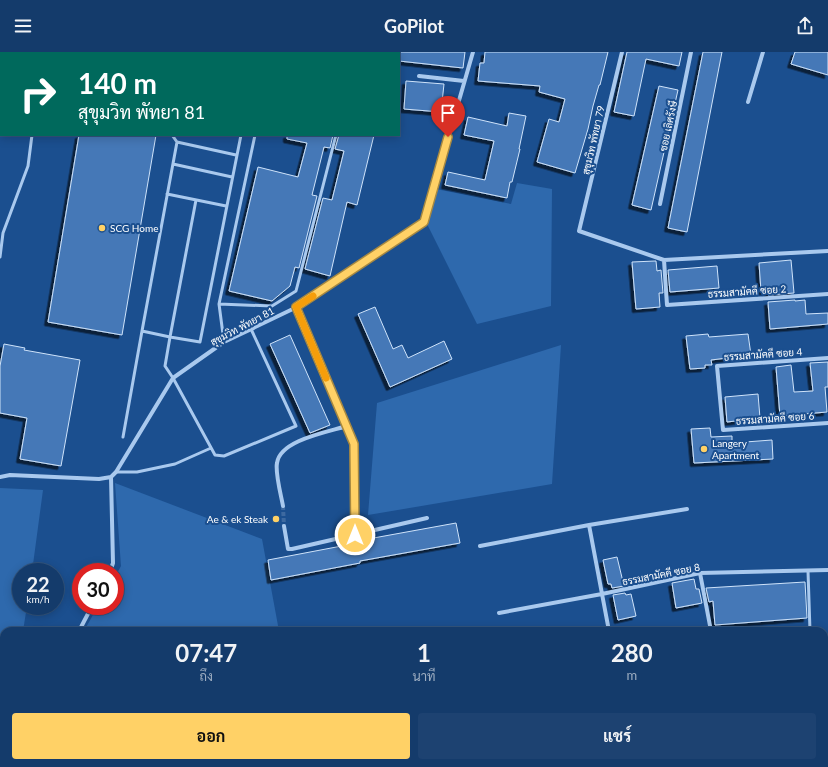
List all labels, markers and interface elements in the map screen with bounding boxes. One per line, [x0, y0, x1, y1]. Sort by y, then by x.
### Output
icon: menu [12, 15, 34, 37]
text: GoPilot [384, 15, 444, 37]
icon: share [794, 15, 816, 37]
text: 140 m [78, 66, 157, 100]
icon: right [12, 68, 64, 120]
pin [431, 96, 465, 137]
street label: ซอย เลิศรังษี [657, 99, 679, 152]
text: สุขุมวิท พัทยา 81 [78, 101, 205, 123]
icon: arrive [437, 102, 459, 124]
street label: สุขุมวิท พัทยา 79 [579, 104, 609, 176]
place label: SCG Home [110, 222, 159, 234]
marker: SCG Home [97, 223, 107, 233]
street label: ธรรมสามัคคี ซอย 2 [707, 282, 787, 300]
street label: สุขุมวิท พัทยา 81 [208, 304, 277, 350]
street label: ธรรมสามัคคี ซอย 4 [723, 345, 803, 363]
street label: ธรรมสามัคคี ซอย 6 [735, 409, 815, 427]
place label: Langery Apartment [712, 437, 760, 461]
marker: Langery Apartment [699, 444, 709, 454]
place label: Ae & ek Steak [207, 513, 269, 525]
marker: Ae & ek Steak [271, 514, 281, 524]
position arrow [334, 514, 376, 556]
street label: ธรรมสามัคคี ซอย 8 [621, 561, 701, 587]
speed limit sign: 30 [72, 563, 124, 615]
text: 22 [26, 572, 50, 596]
text: km/h [26, 593, 50, 605]
text: 07:47 [175, 638, 237, 667]
text: 1 [417, 638, 431, 667]
text: 280 [611, 638, 653, 667]
text: m [626, 667, 637, 683]
text: ถึง [200, 668, 213, 684]
text: นาที [412, 668, 436, 684]
button: ออก [12, 713, 410, 759]
button: แชร์ [418, 713, 816, 759]

